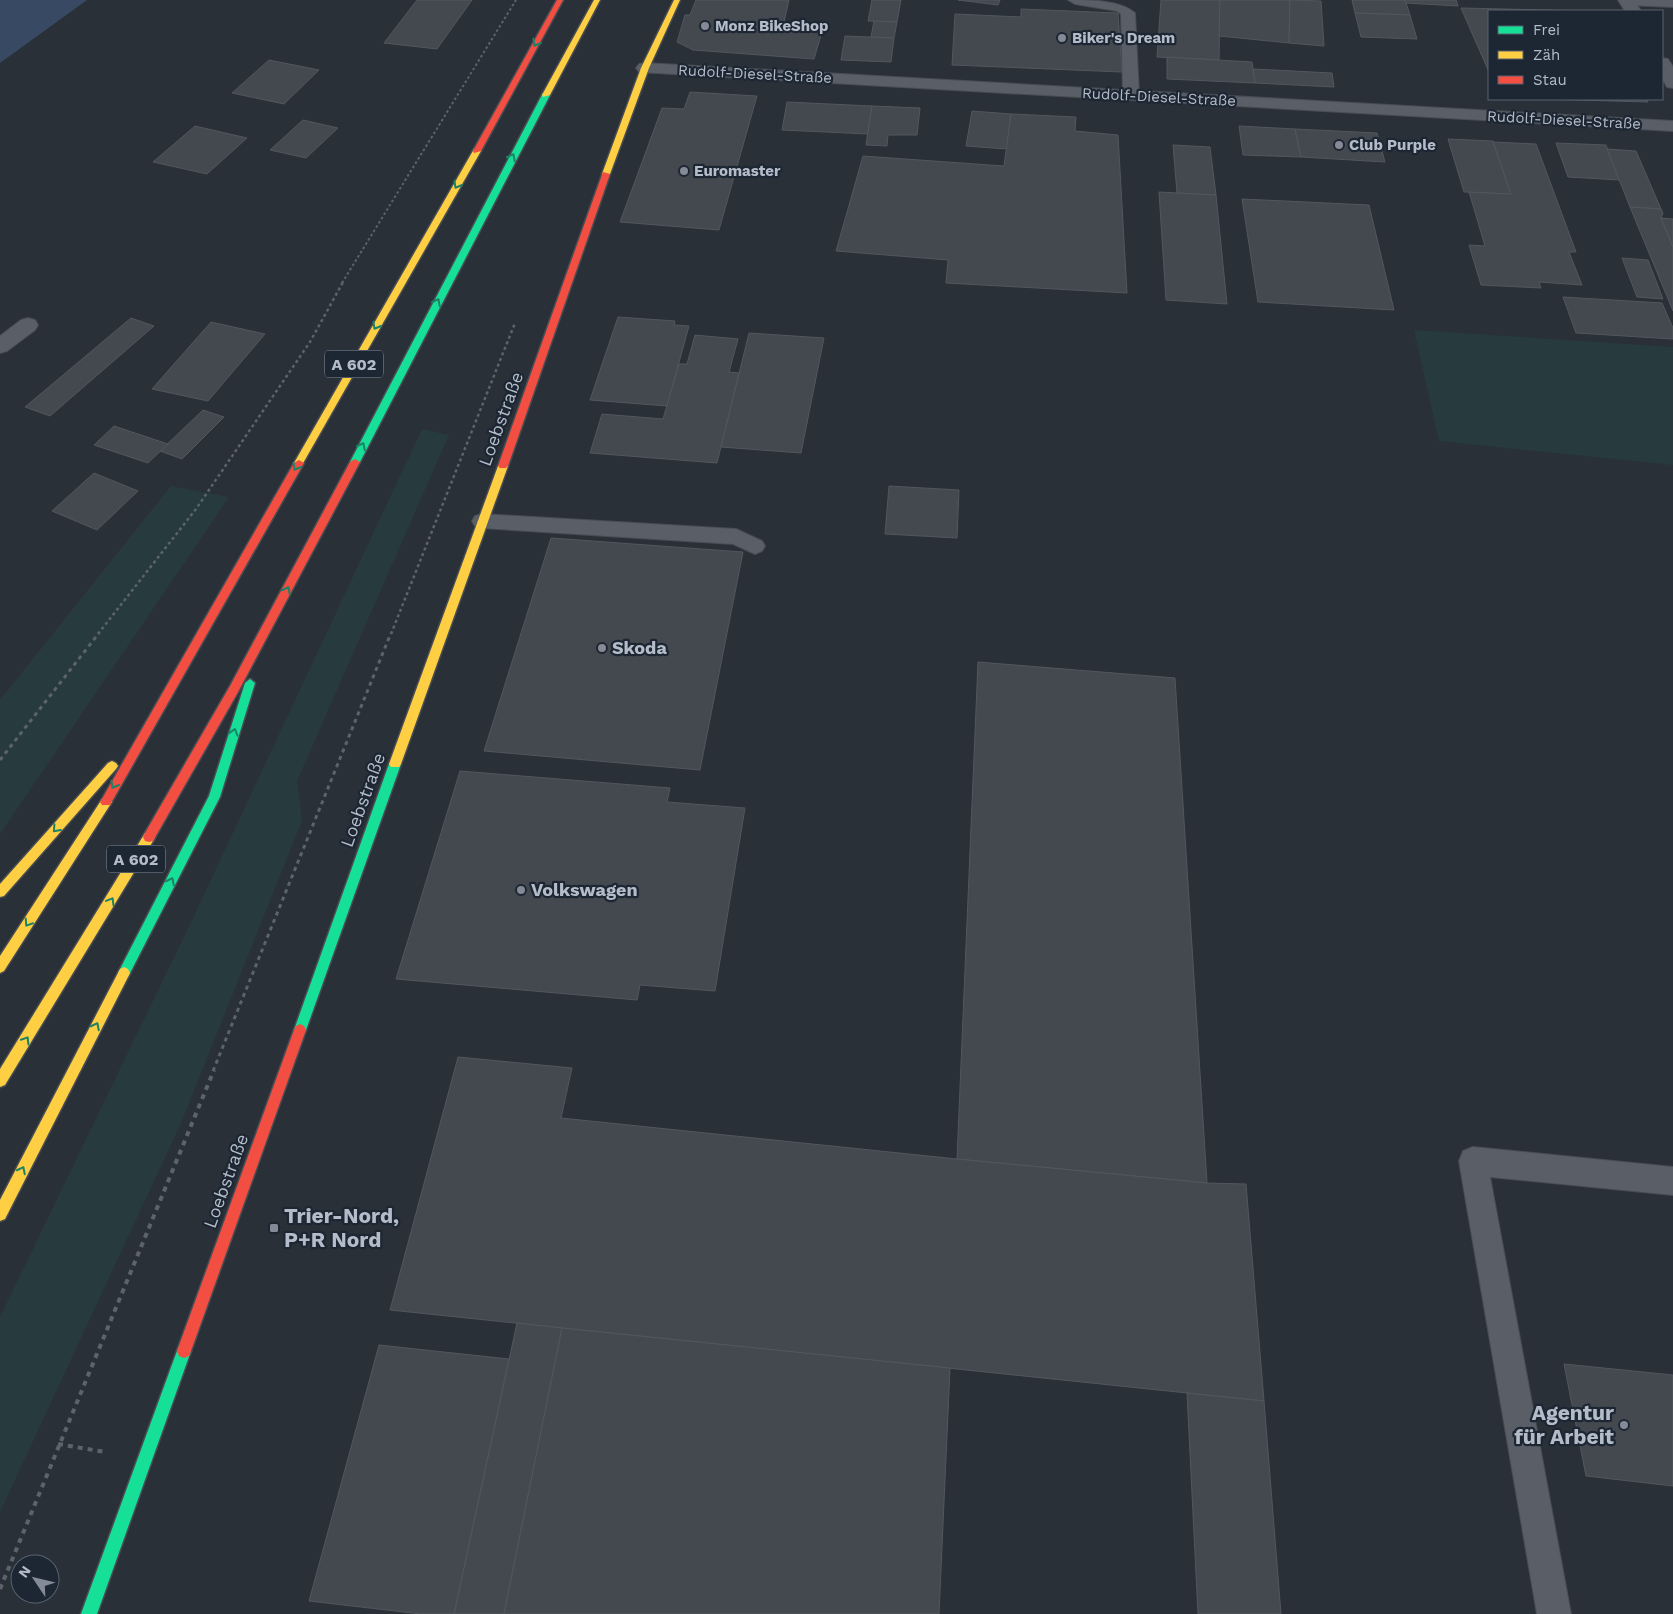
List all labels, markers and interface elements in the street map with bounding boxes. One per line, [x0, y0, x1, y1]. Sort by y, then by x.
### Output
legend [1488, 10, 1663, 100]
place label: Monz BikeShop [715, 17, 829, 35]
marker: Monz BikeShop [699, 20, 711, 32]
text: Frei [1533, 21, 1560, 39]
place label: Biker's Dream [1072, 29, 1175, 47]
marker: Biker's Dream [1056, 32, 1068, 44]
one-way arrow [533, 37, 543, 46]
text: Zäh [1533, 46, 1560, 64]
street label: Rudolf-Diesel-Straße [678, 61, 832, 87]
text: Stau [1533, 71, 1567, 89]
street label: Rudolf-Diesel-Straße [1082, 84, 1236, 110]
street label: Rudolf-Diesel-Straße [1487, 107, 1641, 133]
place label: Club Purple [1349, 136, 1436, 154]
marker: Club Purple [1333, 139, 1345, 151]
one-way arrow [506, 154, 516, 163]
place label: Euromaster [694, 162, 781, 180]
marker: Euromaster [678, 165, 690, 177]
one-way arrow [453, 179, 463, 188]
one-way arrow [431, 298, 441, 307]
one-way arrow [373, 320, 383, 329]
road number: A 602 [325, 350, 383, 378]
street label: Loebstraße [474, 369, 527, 469]
one-way arrow [356, 442, 366, 451]
one-way arrow [292, 461, 302, 470]
one-way arrow [281, 586, 291, 595]
place label: Skoda [612, 637, 667, 658]
marker: Skoda [596, 642, 608, 654]
one-way arrow [229, 729, 239, 737]
street label: Loebstraße [336, 750, 389, 850]
one-way arrow [111, 780, 121, 789]
one-way arrow [53, 824, 62, 833]
road number: A 602 [107, 846, 165, 872]
one-way arrow [165, 877, 175, 886]
place label: Volkswagen [531, 879, 638, 900]
marker: Volkswagen [515, 884, 527, 896]
one-way arrow [105, 898, 115, 907]
one-way arrow [25, 918, 34, 927]
one-way arrow [90, 1022, 100, 1031]
one-way arrow [20, 1036, 29, 1045]
street label: Loebstraße [199, 1131, 252, 1231]
one-way arrow [16, 1166, 26, 1175]
place label: Trier-Nord, P+R Nord [284, 1203, 399, 1252]
marker: Trier-Nord, P+R Nord [268, 1222, 280, 1234]
place label: Agentur für Arbeit [1514, 1400, 1614, 1449]
marker: Agentur für Arbeit [1618, 1419, 1630, 1431]
north arrow [10, 1554, 60, 1604]
text: N [15, 1563, 34, 1580]

